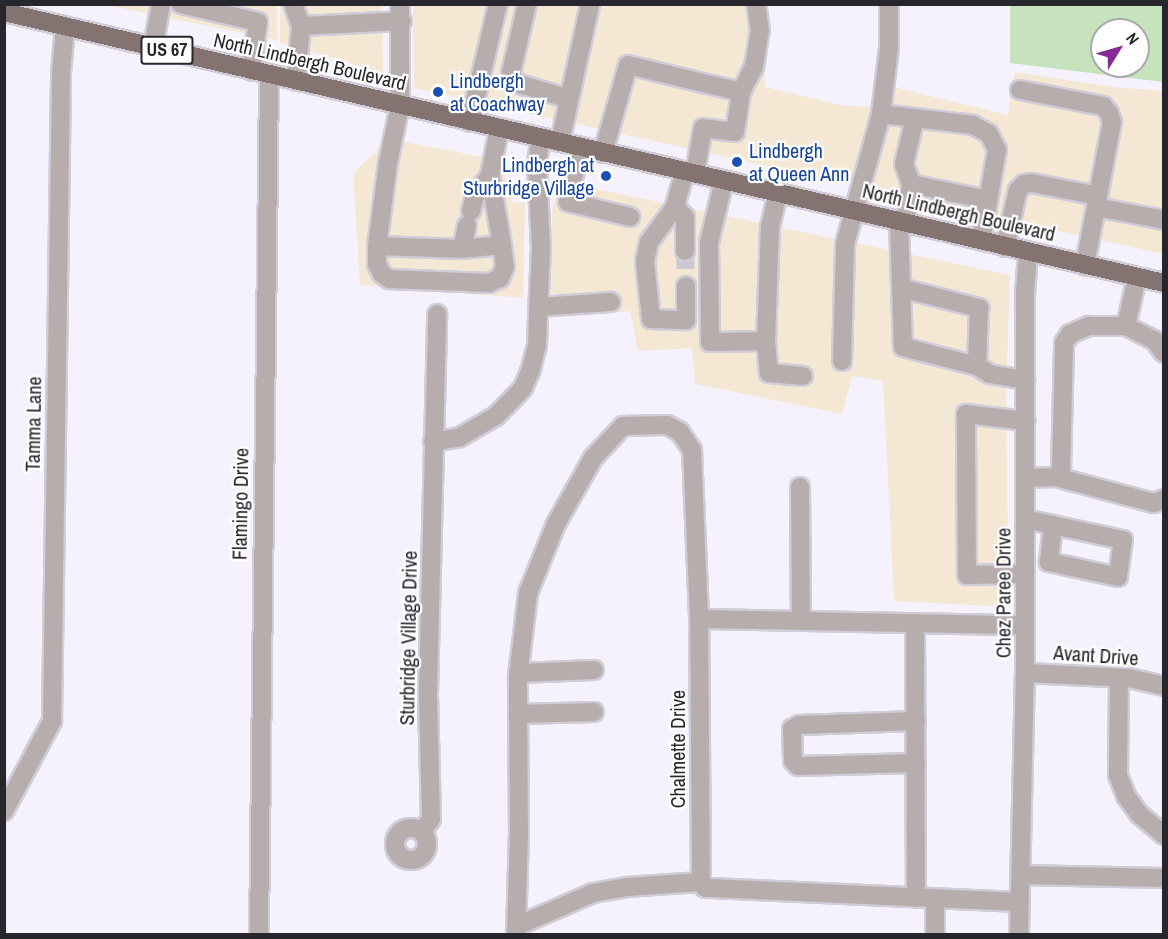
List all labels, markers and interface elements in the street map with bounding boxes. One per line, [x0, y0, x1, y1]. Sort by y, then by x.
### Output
north arrow [1090, 18, 1150, 78]
street label: North Lindbergh Boulevard [211, 27, 409, 95]
text: N [1121, 28, 1144, 49]
road number: US 67 [140, 35, 194, 65]
place label: Lindbergh at Coachway [450, 68, 545, 115]
marker: Lindbergh at Coachway [431, 85, 445, 99]
place label: Lindbergh at Queen Ann [749, 138, 850, 185]
place label: Lindbergh at Sturbridge Village [463, 152, 594, 199]
marker: Lindbergh at Queen Ann [730, 155, 744, 169]
marker: Lindbergh at Sturbridge Village [599, 169, 613, 183]
street label: North Lindbergh Boulevard [860, 178, 1058, 246]
street label: Tamma Lane [20, 376, 46, 472]
street label: Flamingo Drive [227, 448, 253, 560]
street label: Chez Paree Drive [991, 528, 1015, 658]
street label: Sturbridge Village Drive [394, 550, 422, 726]
street label: Avant Drive [1053, 640, 1139, 670]
street label: Chalmette Drive [665, 690, 689, 808]

